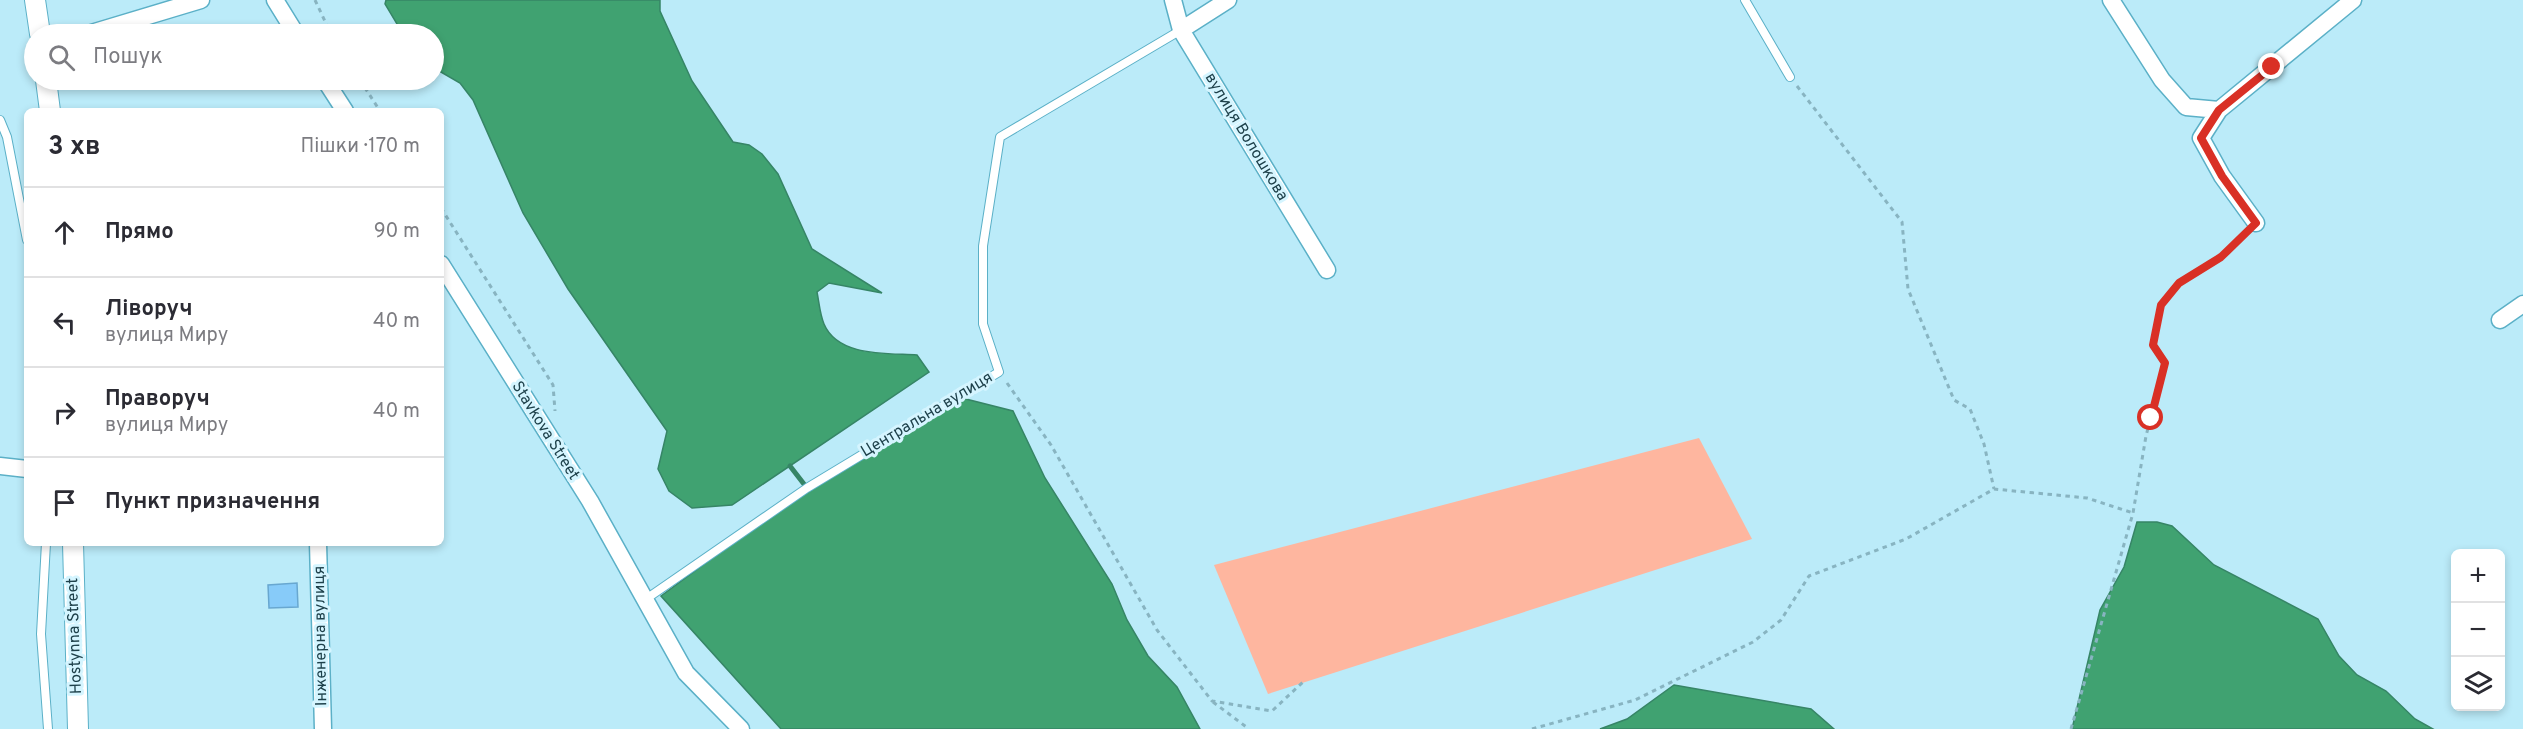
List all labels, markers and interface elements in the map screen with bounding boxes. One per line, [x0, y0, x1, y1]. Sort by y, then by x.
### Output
search box [24, 24, 444, 90]
icon: search [45, 41, 78, 74]
text: Пошук [93, 44, 163, 71]
route end [2258, 53, 2284, 79]
street label: вулиця Волошкова [1200, 69, 1292, 205]
text: 3 хв [48, 131, 101, 164]
text: Пішки · 170 m [300, 134, 420, 160]
icon: ahead [48, 216, 81, 249]
text: Прямо [105, 219, 174, 246]
text: 90 m [374, 219, 420, 245]
text: Ліворуч [105, 296, 193, 323]
icon: left [48, 306, 81, 339]
text: 40 m [373, 309, 420, 335]
text: вулиця Миру [105, 323, 228, 349]
street label: Центральна вулиця [858, 368, 996, 462]
street label: Stavkova Street [507, 378, 583, 484]
text: Праворуч [105, 386, 210, 413]
icon: right [48, 396, 81, 429]
text: 40 m [373, 399, 420, 425]
route start [2137, 404, 2163, 430]
text: вулиця Миру [105, 413, 228, 439]
icon: arrive [48, 486, 81, 519]
text: Пункт призначення [105, 489, 320, 516]
map controls [2451, 549, 2505, 711]
button: + [2451, 549, 2505, 603]
street label: Інженерна вулиця [310, 566, 332, 706]
street label: Hostynna Street [63, 578, 87, 694]
button: − [2451, 603, 2505, 657]
button: layers [2451, 657, 2505, 711]

